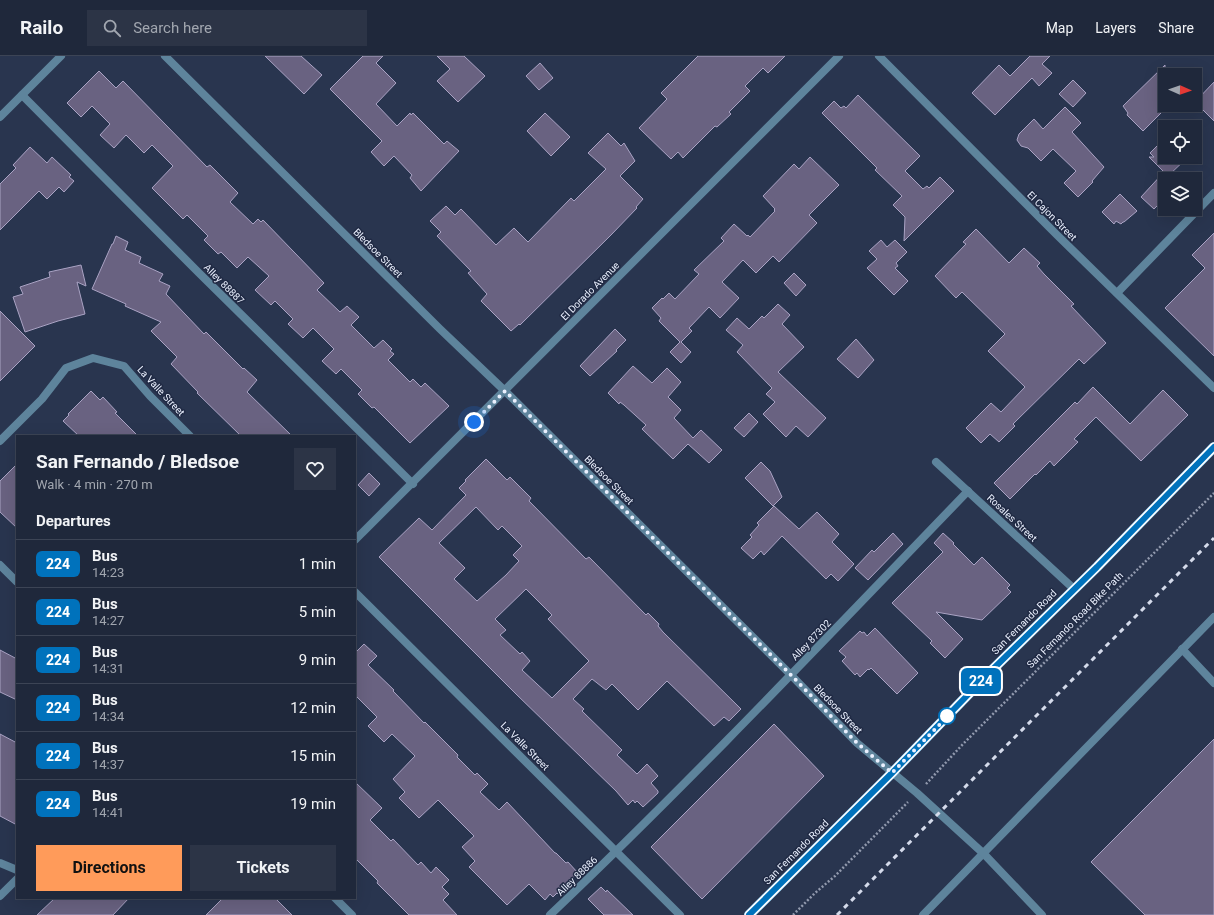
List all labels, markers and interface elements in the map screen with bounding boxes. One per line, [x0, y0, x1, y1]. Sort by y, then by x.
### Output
search box [87, 10, 367, 46]
text: Railo [20, 16, 63, 39]
icon: search [101, 17, 123, 39]
text: Search here [133, 19, 212, 37]
text: Map [1046, 20, 1073, 36]
text: Layers [1095, 20, 1136, 36]
text: Share [1158, 20, 1194, 36]
north arrow [1158, 68, 1202, 112]
map controls [1158, 68, 1202, 216]
button: locate [1158, 120, 1202, 164]
button: layers [1158, 172, 1202, 216]
street label: El Cajon Street [1025, 189, 1079, 243]
street label: Bledsoe Street [351, 226, 405, 280]
street label: El Dorado Avenue [559, 260, 621, 322]
street label: Alley 88887 [202, 262, 247, 307]
street label: La Valle Street [135, 364, 187, 418]
your location [464, 412, 484, 432]
button: heart [294, 448, 336, 490]
text: San Fernando / Bledsoe [36, 450, 239, 473]
street label: Bledsoe Street [582, 453, 636, 507]
text: Walk · 4 min · 270 m [36, 477, 153, 492]
street label: Rosales Street [985, 492, 1039, 544]
text: Departures [36, 512, 111, 530]
text: Bus [92, 547, 118, 565]
text: 1 min [299, 555, 336, 573]
text: 224 [46, 556, 70, 572]
text: 14:23 [92, 565, 124, 580]
street label: San Fernando Road Bike Path [1024, 569, 1126, 671]
street label: San Fernando Road [989, 587, 1059, 657]
text: Bus [92, 595, 118, 613]
text: 5 min [299, 603, 336, 621]
text: 224 [46, 604, 70, 620]
text: 14:27 [92, 613, 124, 628]
street label: Alley 87302 [789, 617, 833, 663]
text: Bus [92, 643, 118, 661]
text: 9 min [299, 651, 336, 669]
text: 224 [46, 652, 70, 668]
text: 14:31 [92, 661, 124, 676]
line badge: 224 [958, 668, 1004, 694]
text: 224 [969, 673, 993, 689]
street label: Bledsoe Street [812, 682, 864, 736]
text: Bus [92, 691, 118, 709]
text: 12 min [290, 699, 336, 717]
text: 224 [46, 700, 70, 716]
unlabelled marker [938, 707, 956, 725]
text: 14:34 [92, 709, 124, 724]
street label: La Valle Street [499, 720, 551, 772]
text: Bus [92, 739, 118, 757]
text: 15 min [290, 747, 336, 765]
text: 224 [46, 748, 70, 764]
text: 14:37 [92, 757, 124, 772]
text: Bus [92, 787, 118, 805]
text: 19 min [290, 795, 336, 813]
text: 224 [46, 796, 70, 812]
text: 14:41 [92, 805, 124, 820]
street label: San Fernando Road [761, 817, 831, 887]
button: Directions [36, 845, 182, 891]
button: Tickets [190, 845, 336, 891]
street label: Alley 88886 [554, 854, 600, 898]

